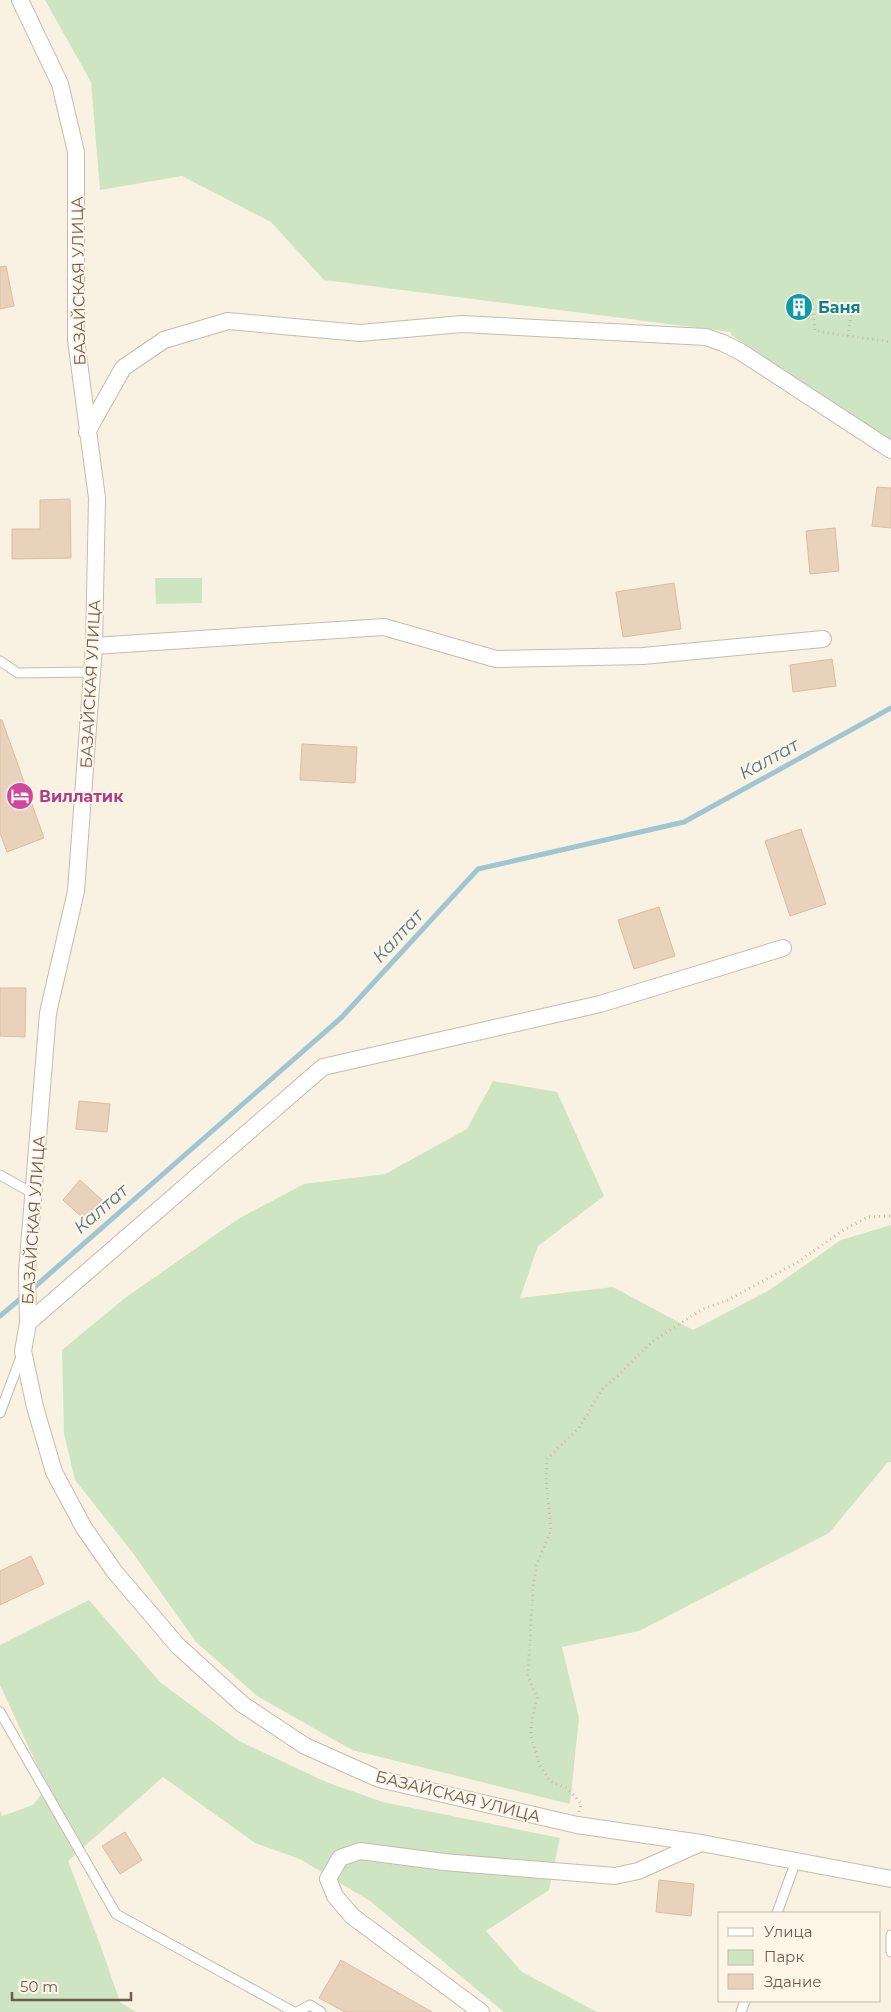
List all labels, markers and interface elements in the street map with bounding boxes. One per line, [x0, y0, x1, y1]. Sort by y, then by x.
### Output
street label: БАЗАЙСКАЯ УЛИЦА [68, 196, 89, 366]
building icon: Баня [784, 292, 814, 322]
place label: Баня [818, 298, 861, 317]
street label: БАЗАЙСКАЯ УЛИЦА [77, 599, 104, 769]
water label: Калтат [735, 733, 804, 784]
hotel icon: Виллатик [5, 781, 35, 811]
place label: Виллатик [39, 787, 124, 806]
water label: Калтат [368, 904, 429, 967]
street label: БАЗАЙСКАЯ УЛИЦА [18, 1135, 49, 1305]
water label: Калтат [69, 1178, 134, 1239]
street label: БАЗАЙСКАЯ УЛИЦА [373, 1767, 542, 1826]
legend [718, 1912, 881, 2002]
text: Улица [764, 1922, 812, 1941]
text: Парк [764, 1947, 804, 1966]
scale bar [12, 1970, 131, 2002]
text: Здание [764, 1972, 822, 1991]
text: 50 m [20, 1977, 58, 1996]

